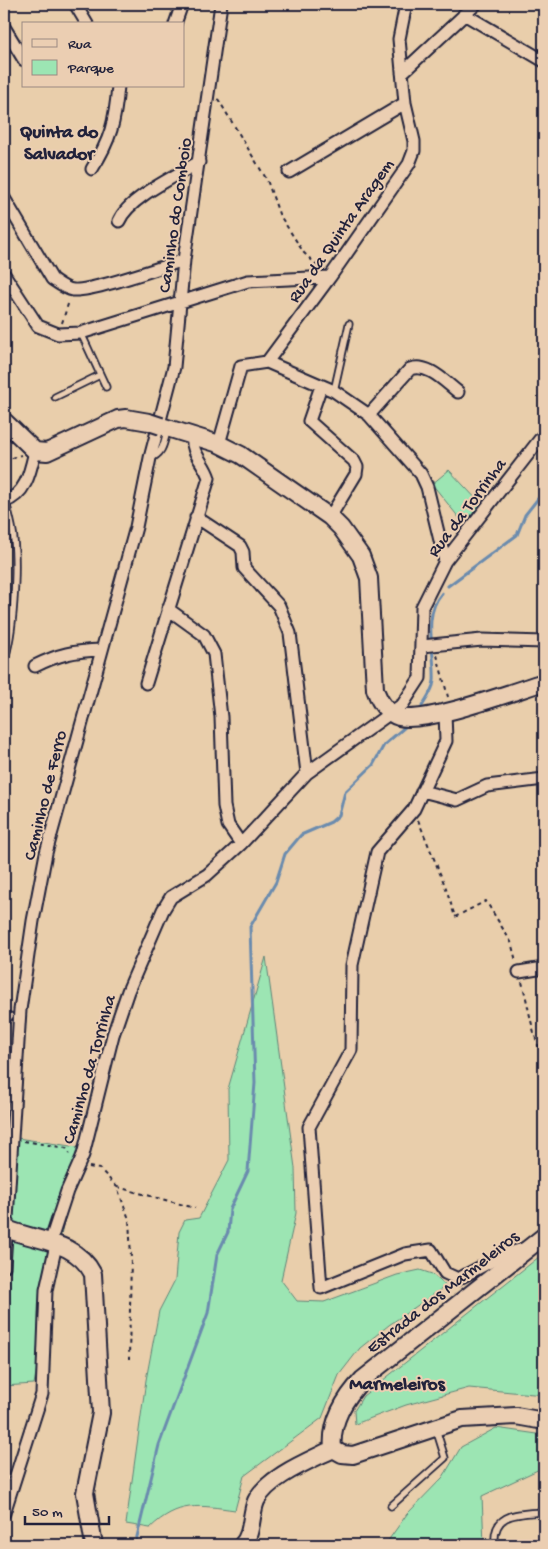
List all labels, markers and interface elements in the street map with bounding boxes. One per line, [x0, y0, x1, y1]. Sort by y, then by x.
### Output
legend [22, 22, 185, 88]
text: Rua [68, 36, 92, 54]
text: Parque [67, 60, 114, 78]
district label: Quinta do Salvador [20, 122, 98, 167]
street label: Caminho do Comboio [155, 136, 198, 294]
street label: Rua da Quinta Aragem [284, 155, 400, 307]
street label: Rua da Torrinha [424, 454, 513, 562]
street label: Caminho de Ferro [20, 729, 73, 863]
street label: Caminho da Torrinha [59, 992, 122, 1147]
street label: Estrada dos Marmeleiros [363, 1226, 525, 1359]
district label: Marmeleiros [349, 1374, 446, 1397]
scale bar [25, 1494, 109, 1526]
text: 50 m [32, 1504, 63, 1522]

